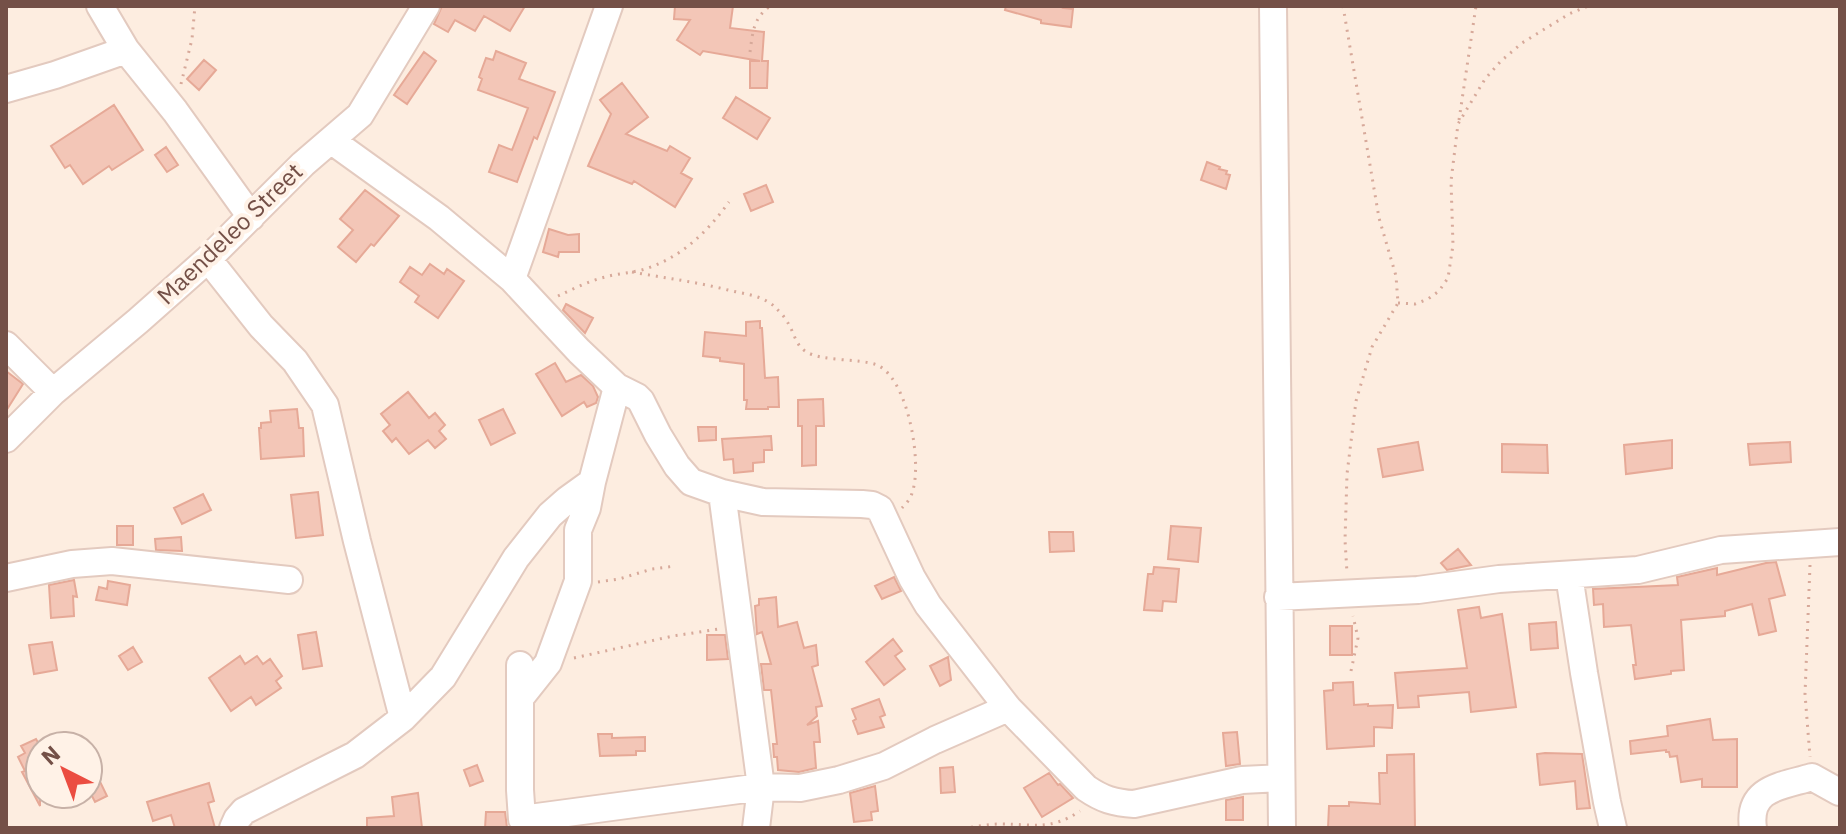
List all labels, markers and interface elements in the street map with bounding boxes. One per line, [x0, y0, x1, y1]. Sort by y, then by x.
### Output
street label: Maendeleo Street [150, 155, 309, 311]
north arrow [24, 730, 104, 810]
text: N [35, 739, 66, 771]

